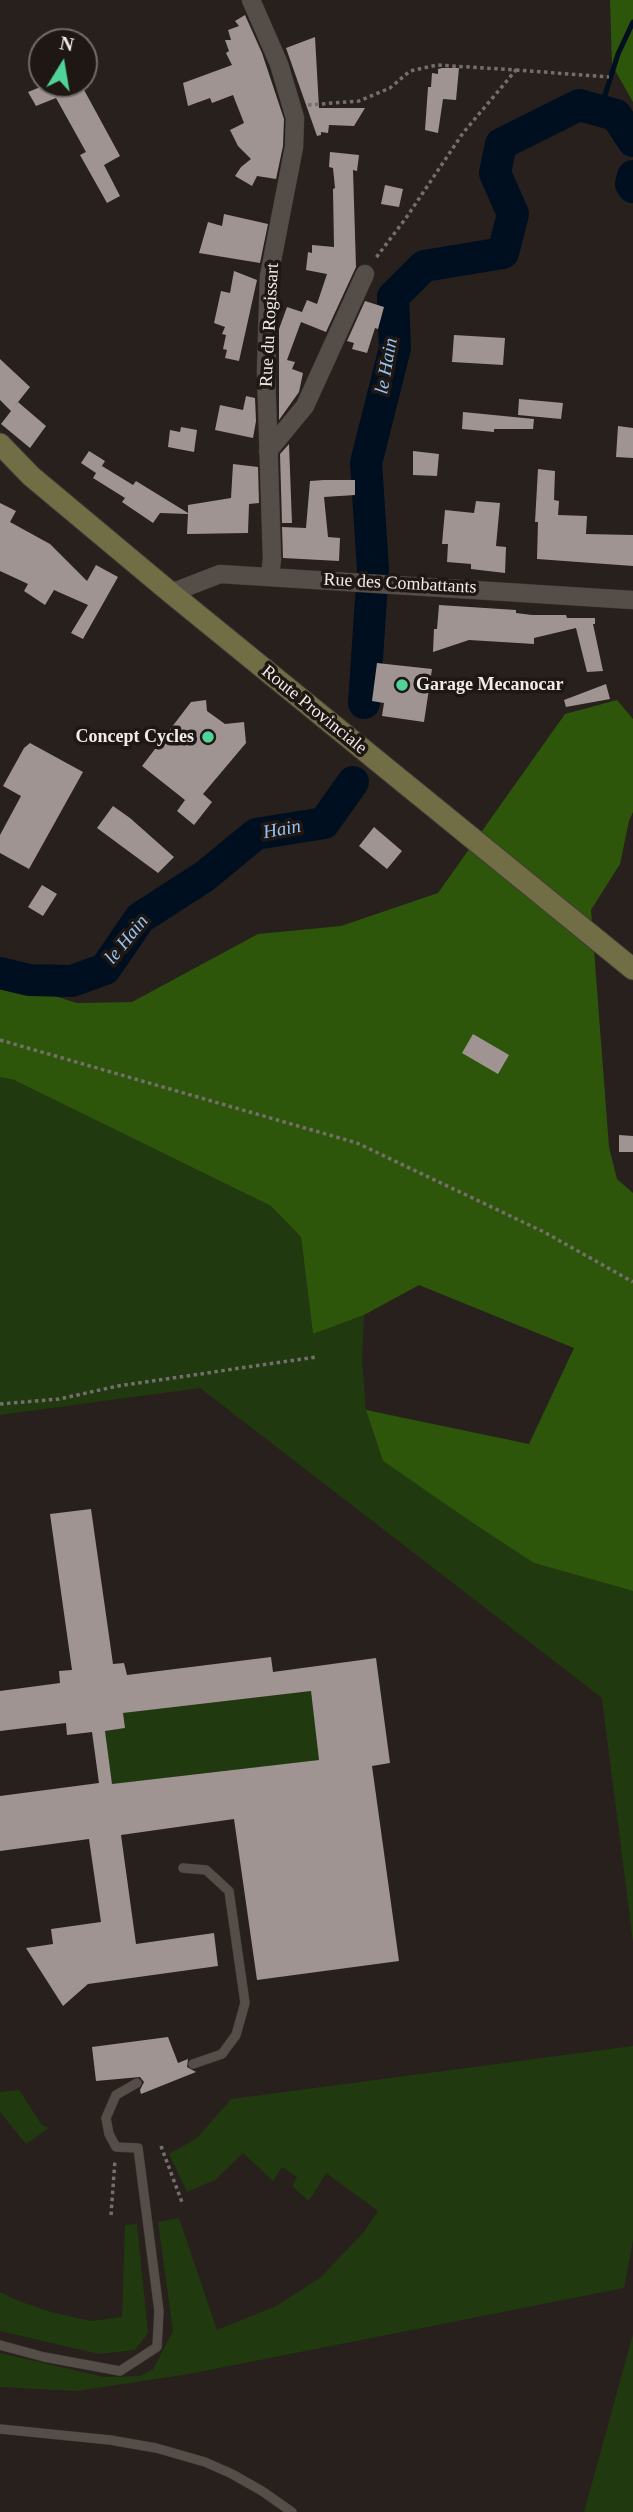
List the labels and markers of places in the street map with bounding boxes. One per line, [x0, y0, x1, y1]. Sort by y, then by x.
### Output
place label: Garage Mecanocar [416, 674, 563, 696]
marker: Garage Mecanocar [394, 677, 410, 693]
place label: Concept Cycles [76, 726, 194, 748]
marker: Concept Cycles [200, 729, 216, 745]

